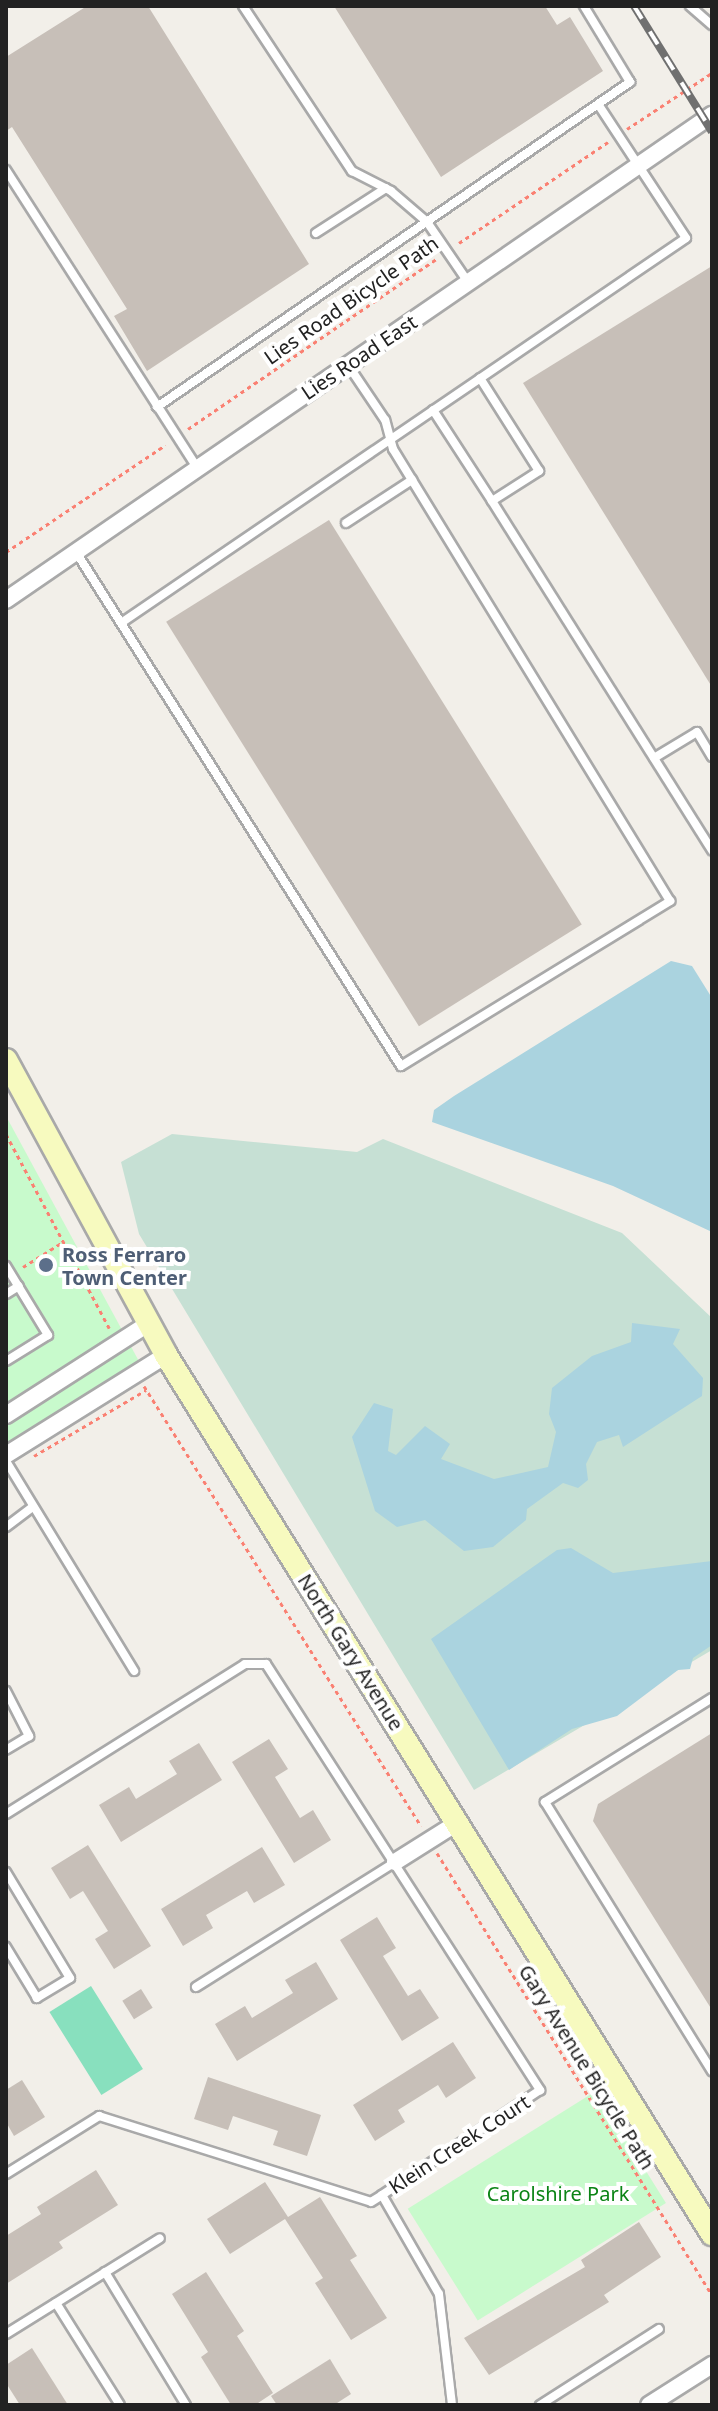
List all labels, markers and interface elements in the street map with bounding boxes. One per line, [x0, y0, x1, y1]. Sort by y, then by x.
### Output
street label: Lies Road Bicycle Path [259, 231, 443, 369]
street label: Lies Road East [297, 310, 421, 404]
place label: Ross Ferraro Town Center [62, 1242, 187, 1289]
marker: Ross Ferraro Town Center [37, 1256, 55, 1274]
street label: North Gary Avenue [293, 1569, 409, 1735]
street label: Gary Avenue Bicycle Path [514, 1960, 660, 2174]
street label: Klein Creek Court [384, 2090, 534, 2198]
park label: Carolshire Park [487, 2181, 629, 2205]

